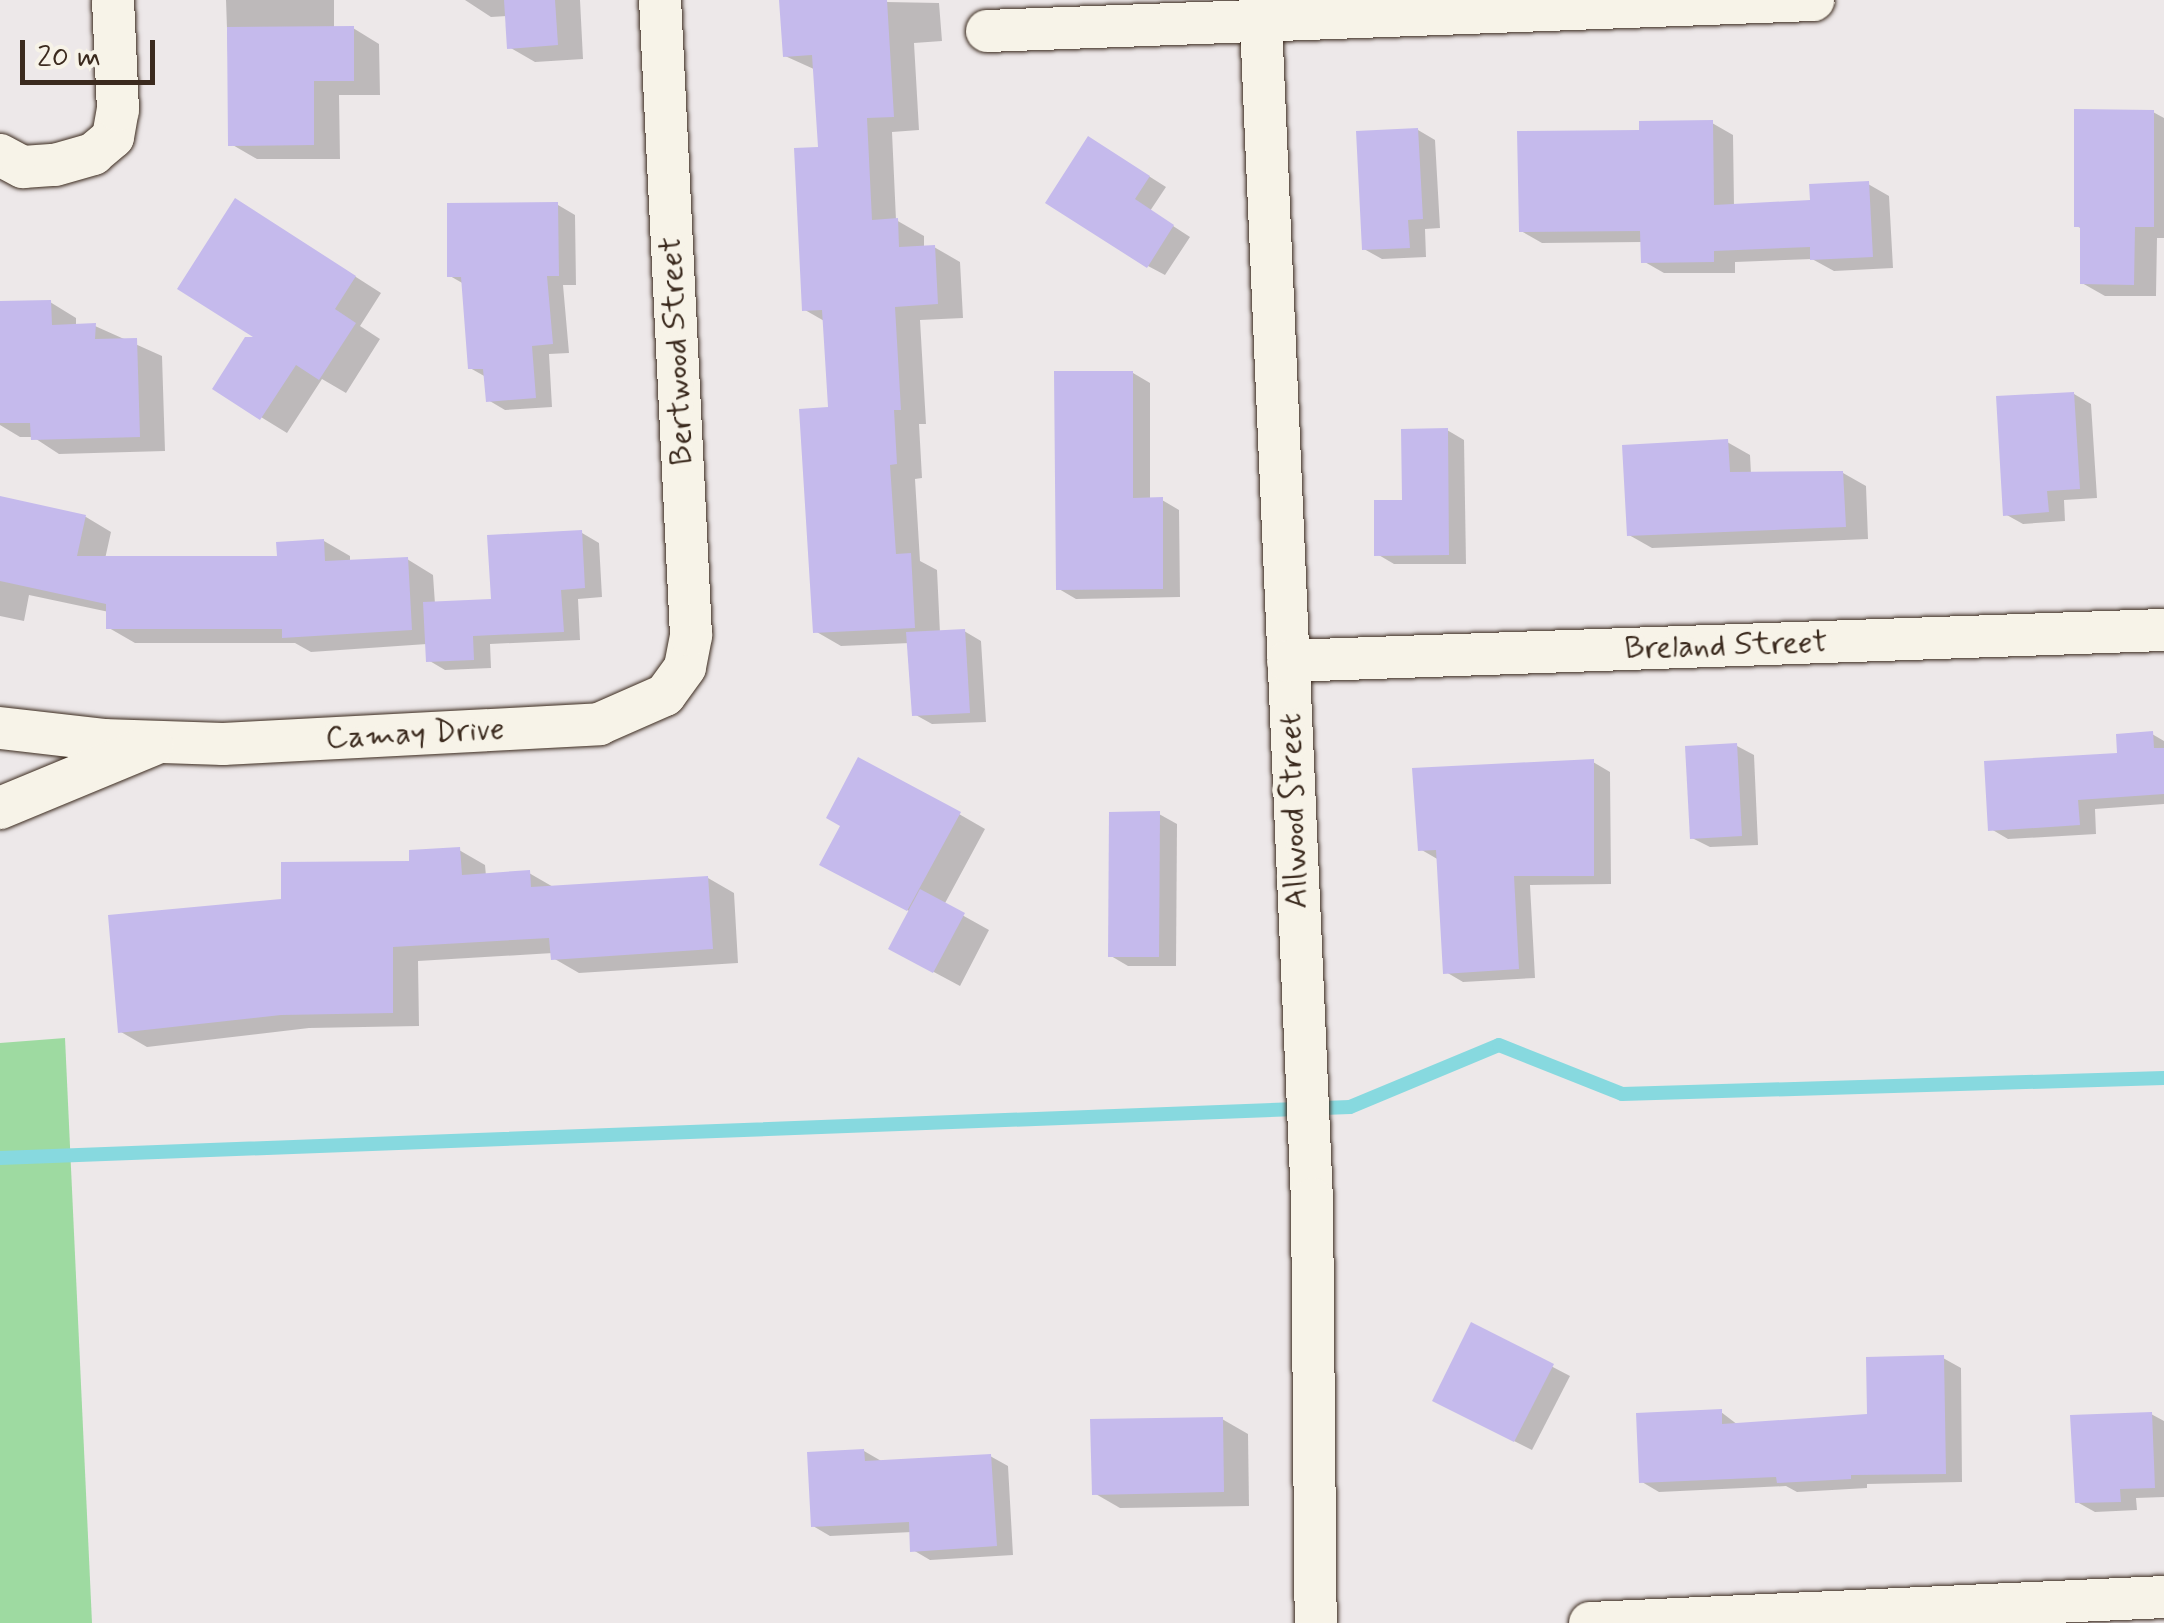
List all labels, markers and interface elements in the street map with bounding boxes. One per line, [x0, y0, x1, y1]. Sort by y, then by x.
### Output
scale bar [25, 20, 160, 82]
text: 20 m [37, 38, 101, 77]
street label: Bertwood Street [652, 236, 702, 466]
street label: Breland Street [1625, 623, 1827, 669]
street label: Camay Drive [325, 710, 505, 758]
street label: Allwood Street [1271, 710, 1317, 912]

